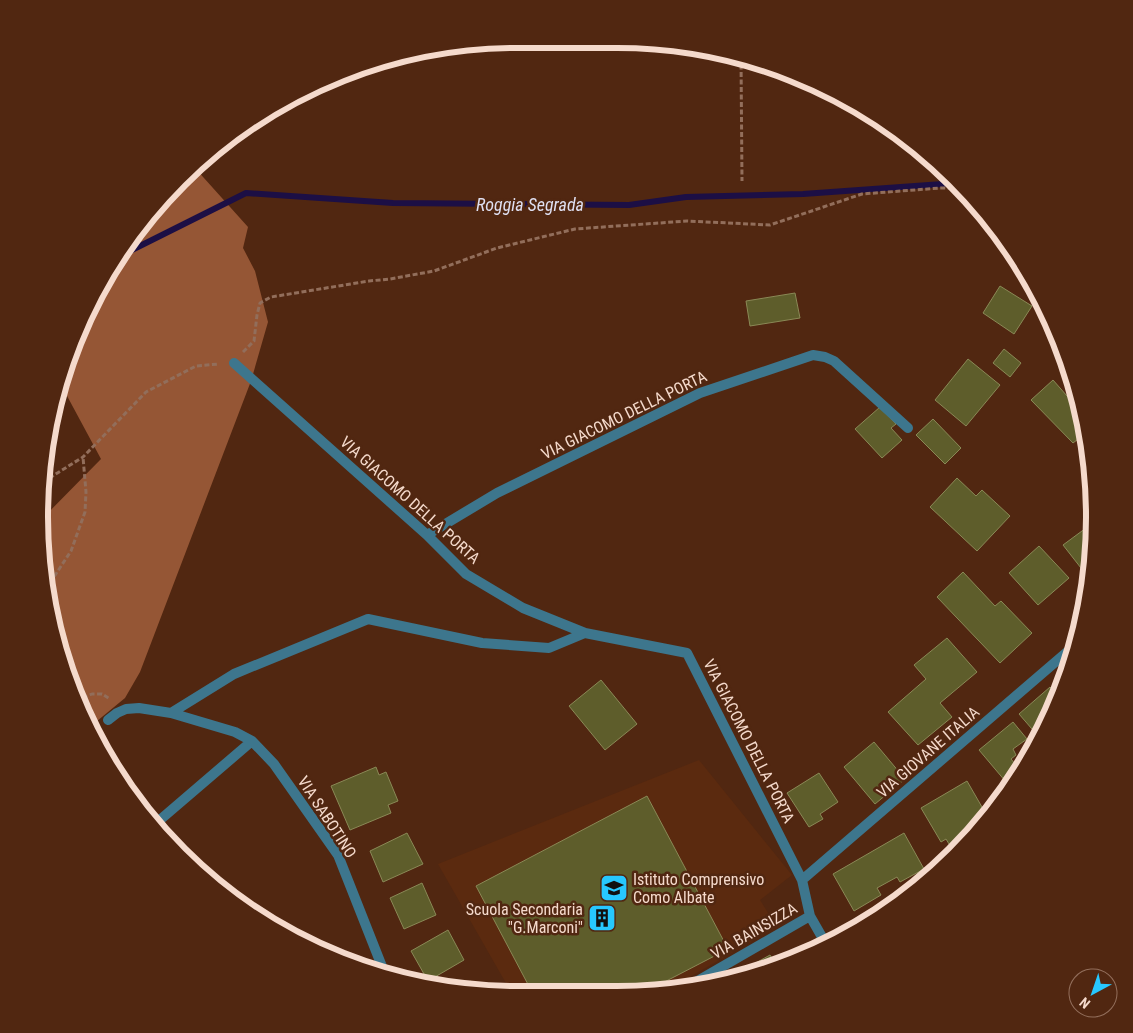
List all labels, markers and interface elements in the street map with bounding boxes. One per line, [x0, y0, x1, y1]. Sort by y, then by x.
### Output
water label: Roggia Segrada [476, 194, 584, 215]
street label: VIA GIACOMO DELLA PORTA [538, 367, 710, 463]
street label: VIA GIACOMO DELLA PORTA [336, 432, 484, 568]
street label: VIA GIACOMO DELLA PORTA [699, 656, 799, 826]
street label: VIA GIOVANE ITALIA [873, 702, 983, 802]
street label: VIA SABOTINO [294, 773, 360, 861]
place label: Istituto Comprensivo Como Albate [633, 870, 764, 907]
school or university icon: Istituto Comprensivo Como Albate [599, 873, 629, 903]
street label: VIA BAINSIZZA [708, 899, 800, 963]
place label: Scuola Secondaria "G.Marconi" [466, 900, 583, 937]
building icon: Scuola Secondaria "G.Marconi" [587, 903, 617, 933]
north arrow [1068, 968, 1118, 1018]
text: N [1076, 994, 1093, 1012]

